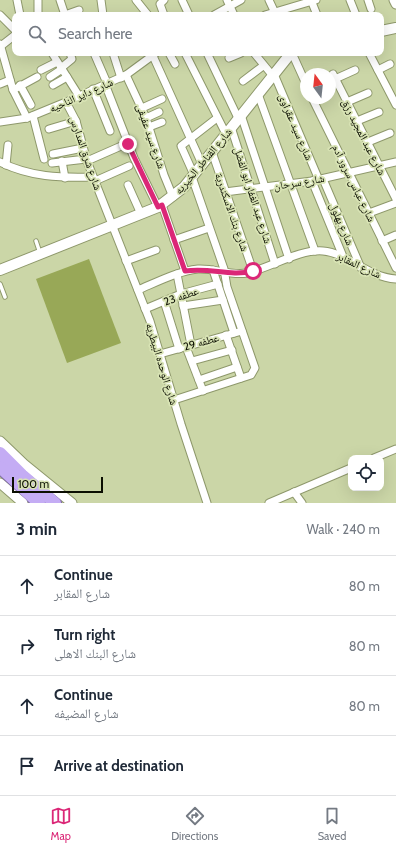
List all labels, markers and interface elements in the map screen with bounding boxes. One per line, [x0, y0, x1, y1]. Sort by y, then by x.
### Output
search box [12, 12, 384, 56]
icon: search [26, 23, 48, 45]
text: Search here [58, 25, 133, 43]
north arrow [300, 68, 336, 104]
street label: شارع داير الناحيه [47, 75, 115, 115]
street label: شارع سيد عقراوى [276, 92, 316, 162]
street label: شارع عبد المجيد رزق [339, 96, 389, 178]
street label: شارع سيد عفيفى [133, 102, 169, 170]
street label: شارع شرق المدارس [67, 114, 105, 192]
street label: شارع القناطر الخيريه [171, 125, 235, 197]
route end [119, 135, 137, 153]
street label: شارع عباس سرور آدم [329, 142, 379, 224]
street label: شارع عبد الغفار ابو الفضل [231, 145, 275, 245]
street label: شارع بنك الاسكندرية [212, 171, 252, 253]
street label: شارع سرحان [273, 171, 325, 193]
street label: شارع بهلول [327, 201, 357, 247]
street label: شارع المقابر [334, 248, 383, 281]
route start [244, 262, 262, 280]
street label: عطفه 23 [162, 283, 201, 308]
street label: شارع الوحده البيطريه [143, 321, 181, 407]
street label: عطفه 29 [182, 330, 221, 354]
map controls [348, 455, 384, 491]
button: locate [348, 455, 384, 491]
scale bar [12, 475, 103, 494]
text: 100 m [18, 477, 49, 491]
text: 3 min [16, 519, 57, 539]
text: Walk · 240 m [306, 521, 380, 537]
text: Continue [54, 566, 113, 584]
icon: ahead [16, 575, 38, 597]
text: 80 m [349, 578, 380, 594]
text: شارع المقابر [54, 585, 110, 601]
text: Turn right [54, 626, 115, 644]
icon: right [16, 635, 38, 657]
text: 80 m [349, 638, 380, 654]
text: شارع البنك الاهلى [54, 645, 136, 661]
text: Continue [54, 686, 113, 704]
icon: ahead [16, 695, 38, 717]
text: 80 m [349, 698, 380, 714]
text: شارع المضيفه [54, 705, 119, 721]
icon: arrive [16, 755, 38, 777]
text: Arrive at destination [54, 757, 184, 775]
tab: Map [50, 805, 72, 843]
tab: Directions [171, 805, 218, 843]
tab: Saved [318, 805, 346, 843]

